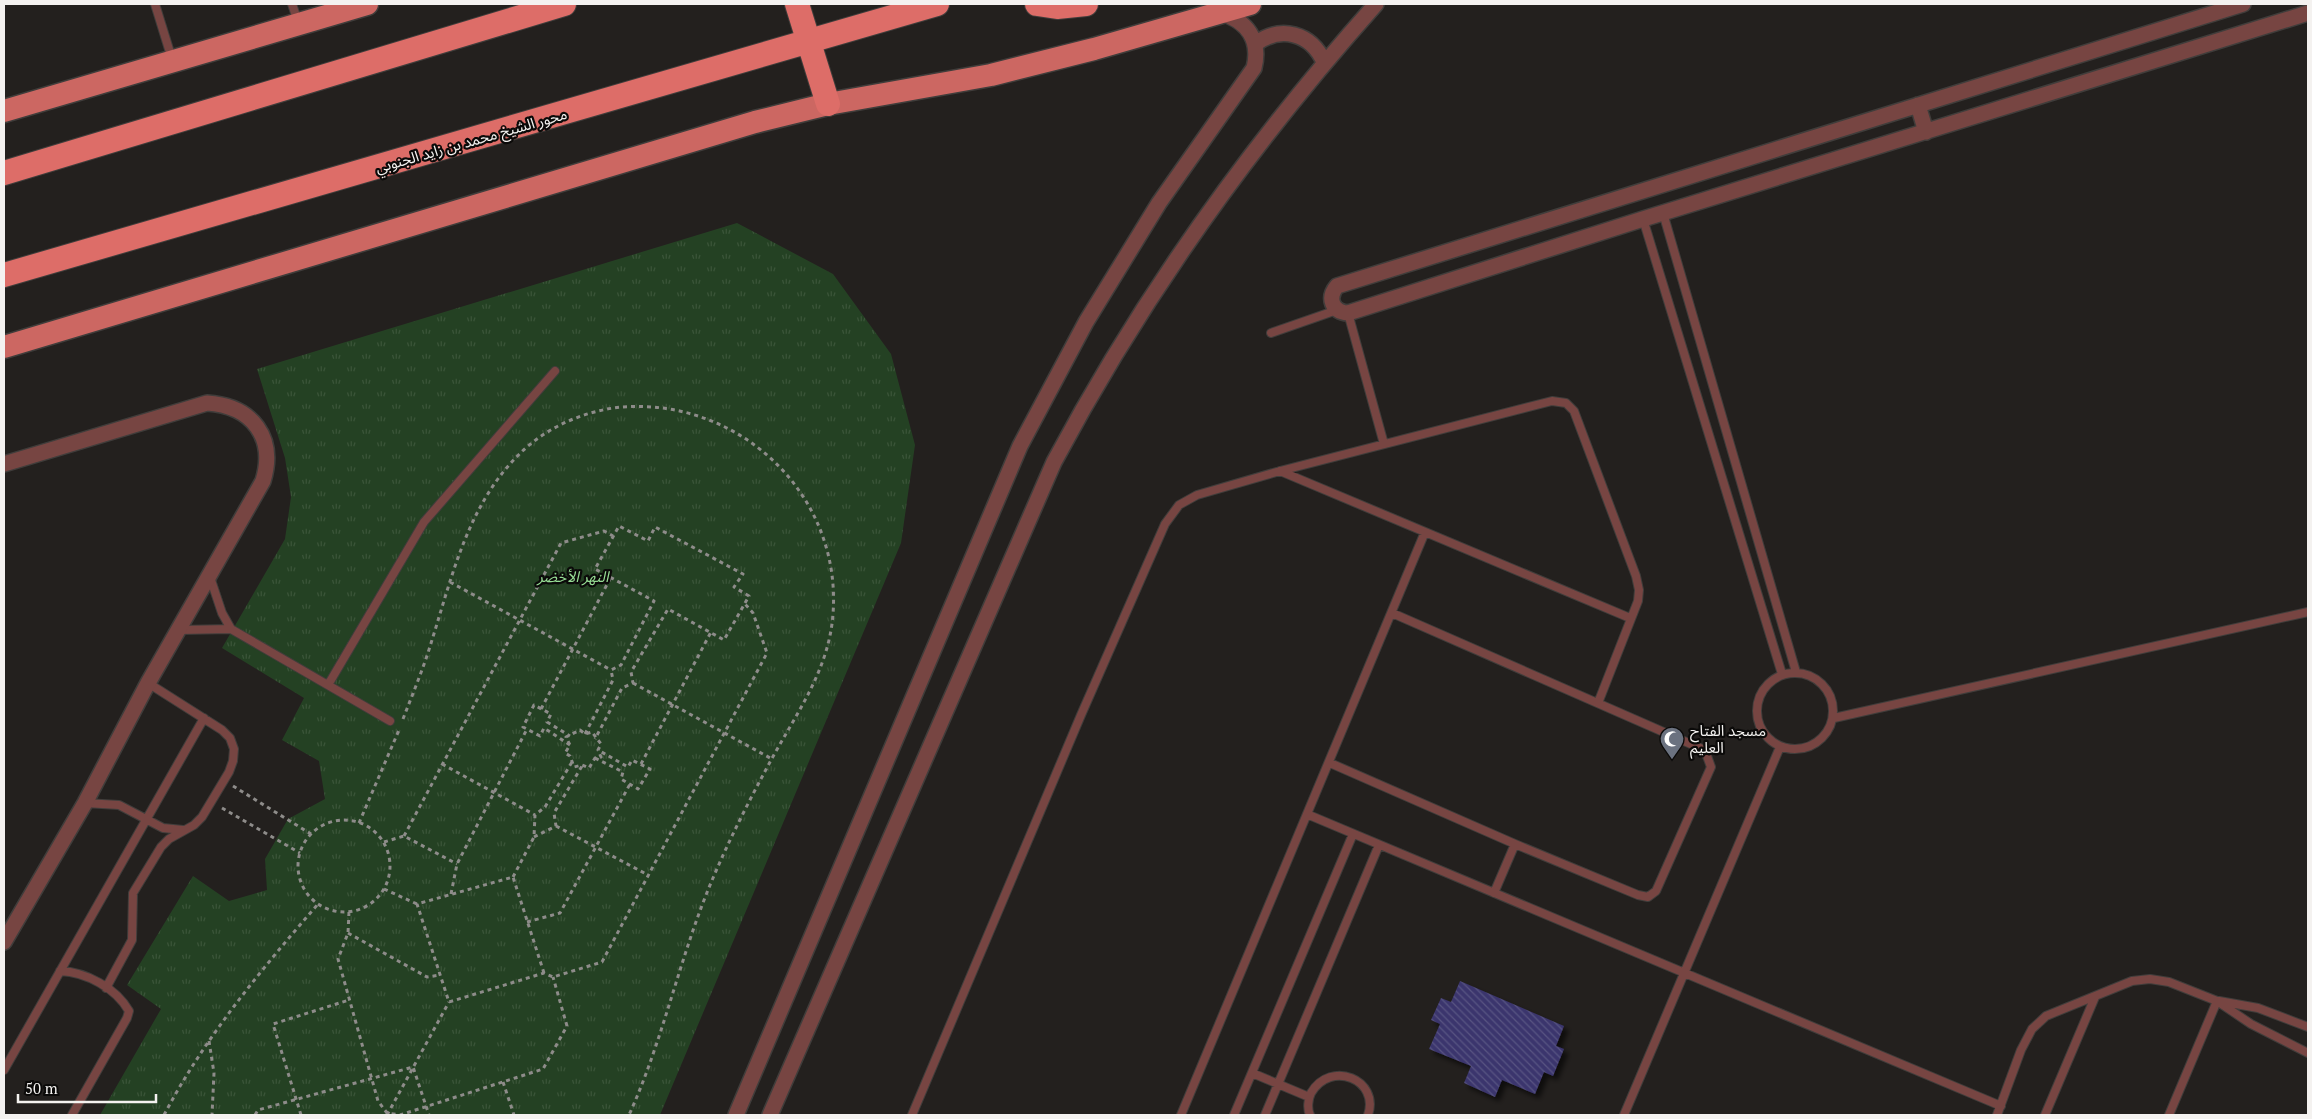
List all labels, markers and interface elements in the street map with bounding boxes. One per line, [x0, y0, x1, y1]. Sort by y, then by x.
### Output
street label: محور الشيخ محمد بن زايد الجنوبي [373, 103, 570, 180]
park label: النهر الأخضر [536, 566, 610, 586]
place label: مسجد الفتاح العليم [1690, 720, 1766, 759]
mosque icon: مسجد الفتاح العليم [1659, 726, 1685, 760]
scale bar [18, 1072, 155, 1104]
text: 50 m [25, 1078, 58, 1098]

